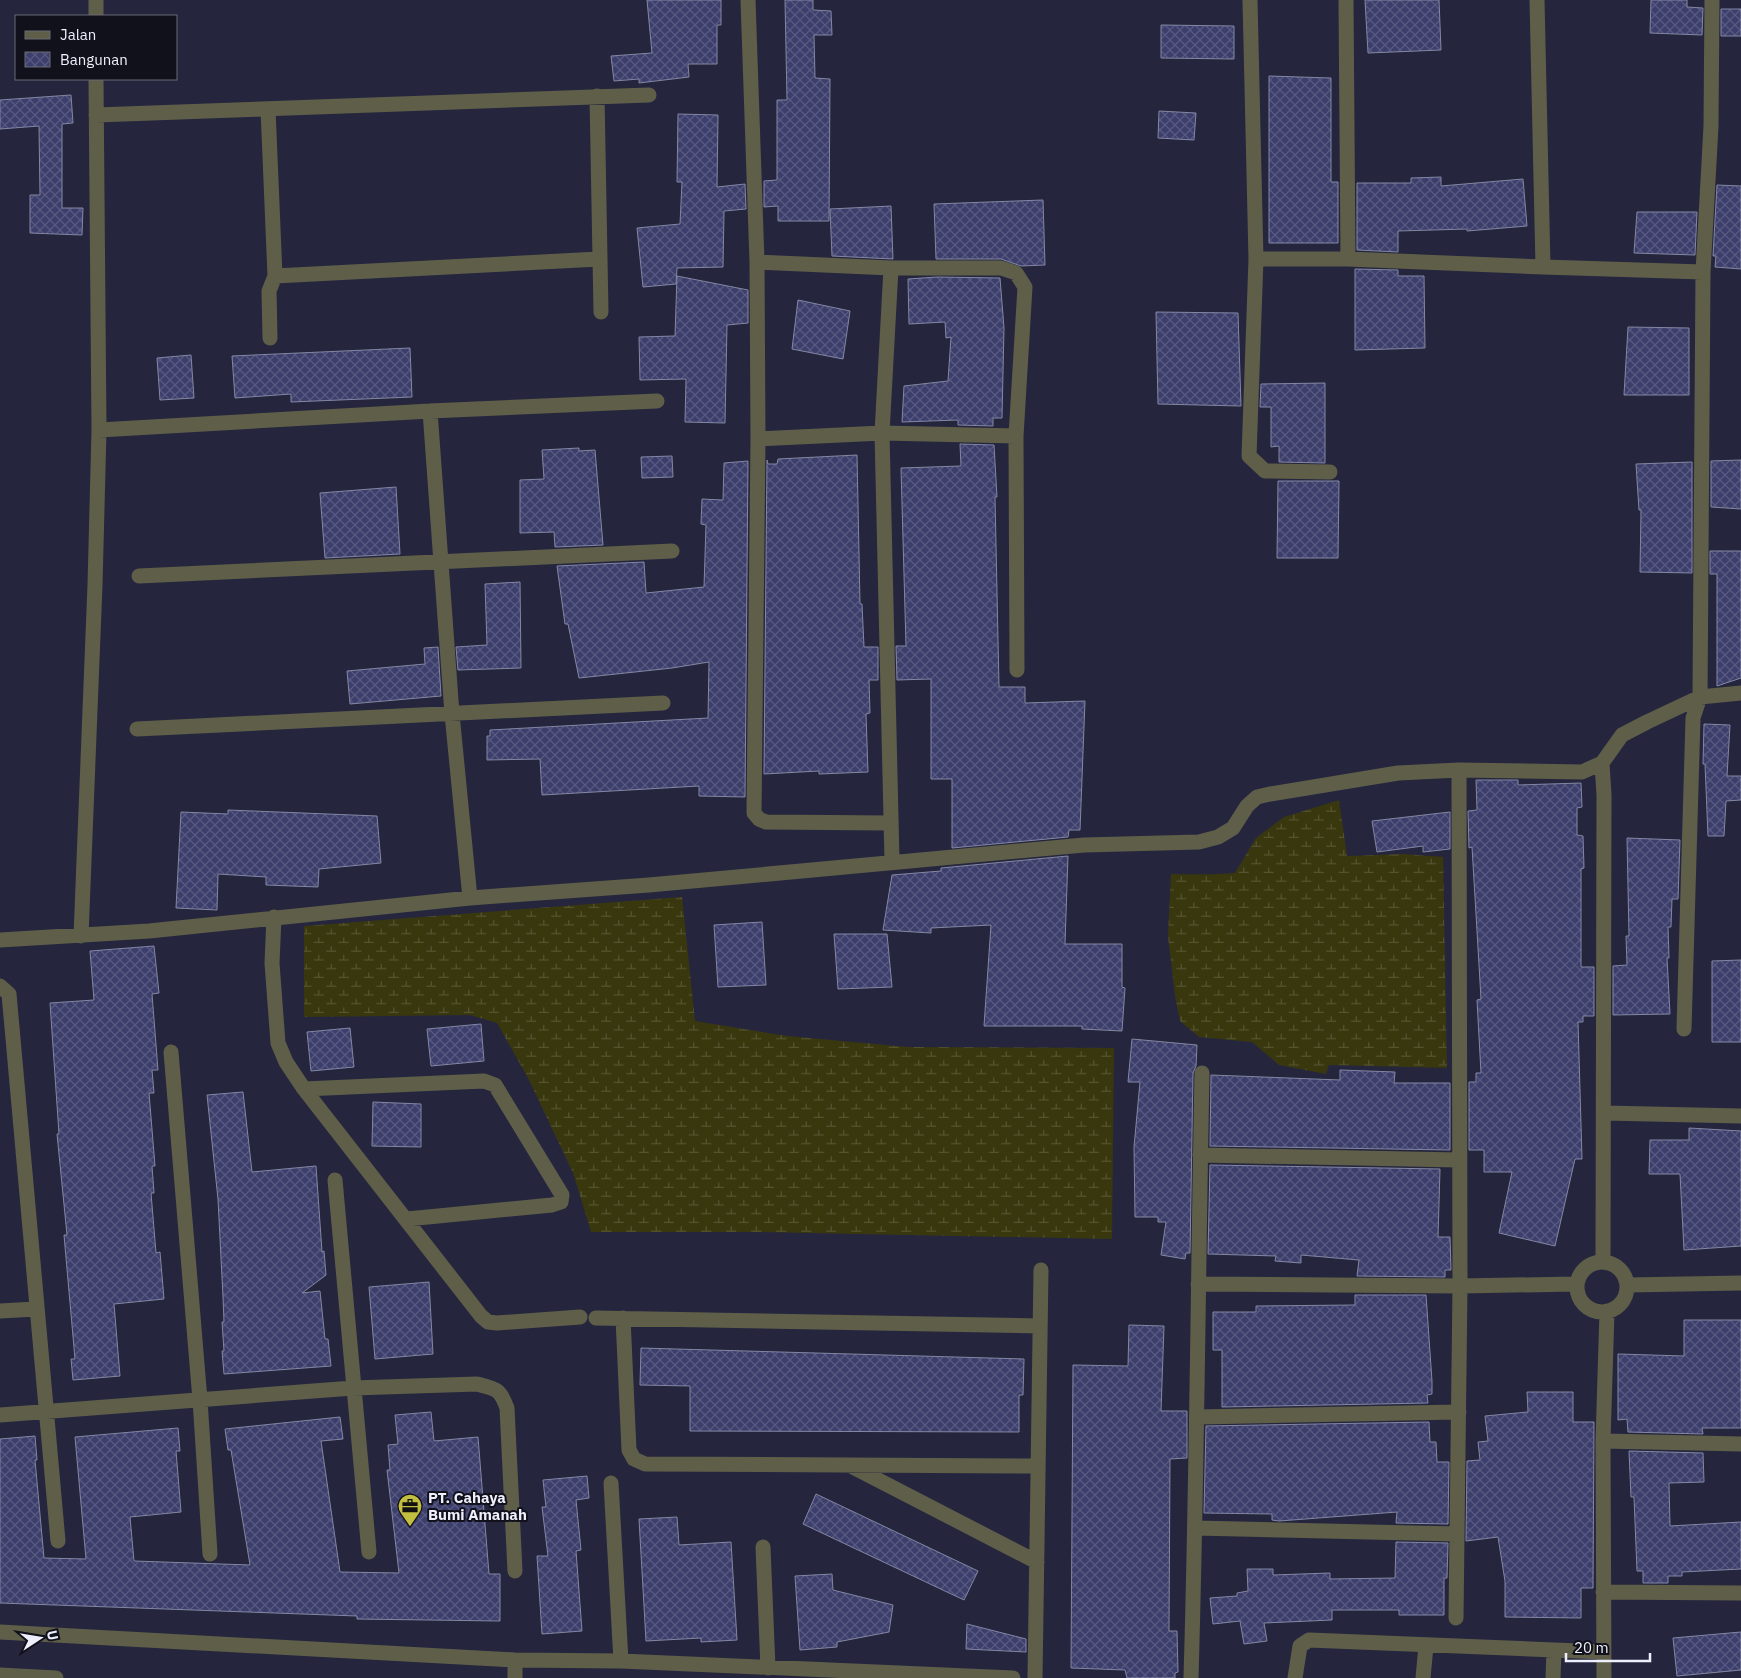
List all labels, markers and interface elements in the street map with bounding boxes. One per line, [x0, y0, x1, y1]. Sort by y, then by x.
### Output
legend [15, 15, 178, 80]
text: Jalan [60, 25, 96, 44]
text: Bangunan [60, 50, 128, 69]
place label: PT. Cahaya Bumi Amanah [428, 1488, 527, 1524]
office icon: PT. Cahaya Bumi Amanah [397, 1493, 423, 1527]
north arrow [15, 1613, 65, 1663]
text: U [43, 1629, 63, 1642]
scale bar [1566, 1630, 1650, 1662]
text: 20 m [1574, 1638, 1609, 1657]

